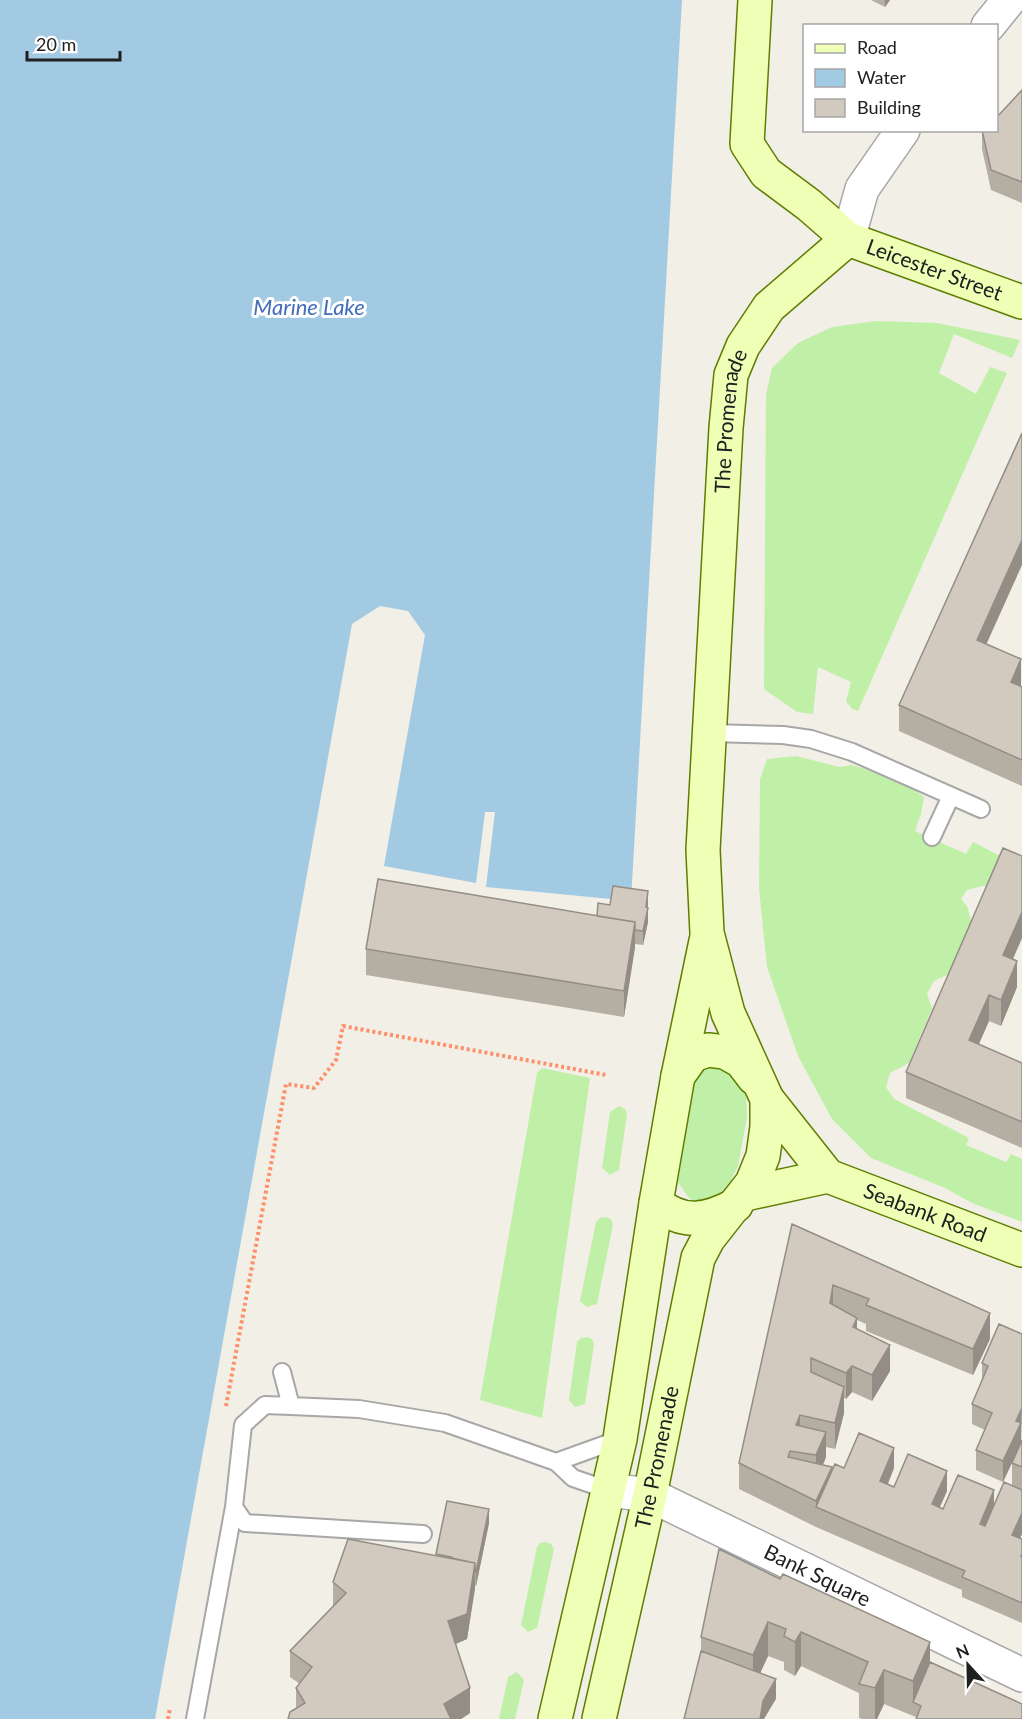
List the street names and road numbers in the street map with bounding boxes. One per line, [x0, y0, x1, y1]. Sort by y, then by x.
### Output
street label: Leicester Street [863, 233, 1007, 305]
street label: The Promenade [708, 345, 751, 494]
street label: Seabank Road [861, 1177, 990, 1246]
street label: The Promenade [629, 1383, 683, 1531]
street label: Bank Square [761, 1538, 875, 1611]

